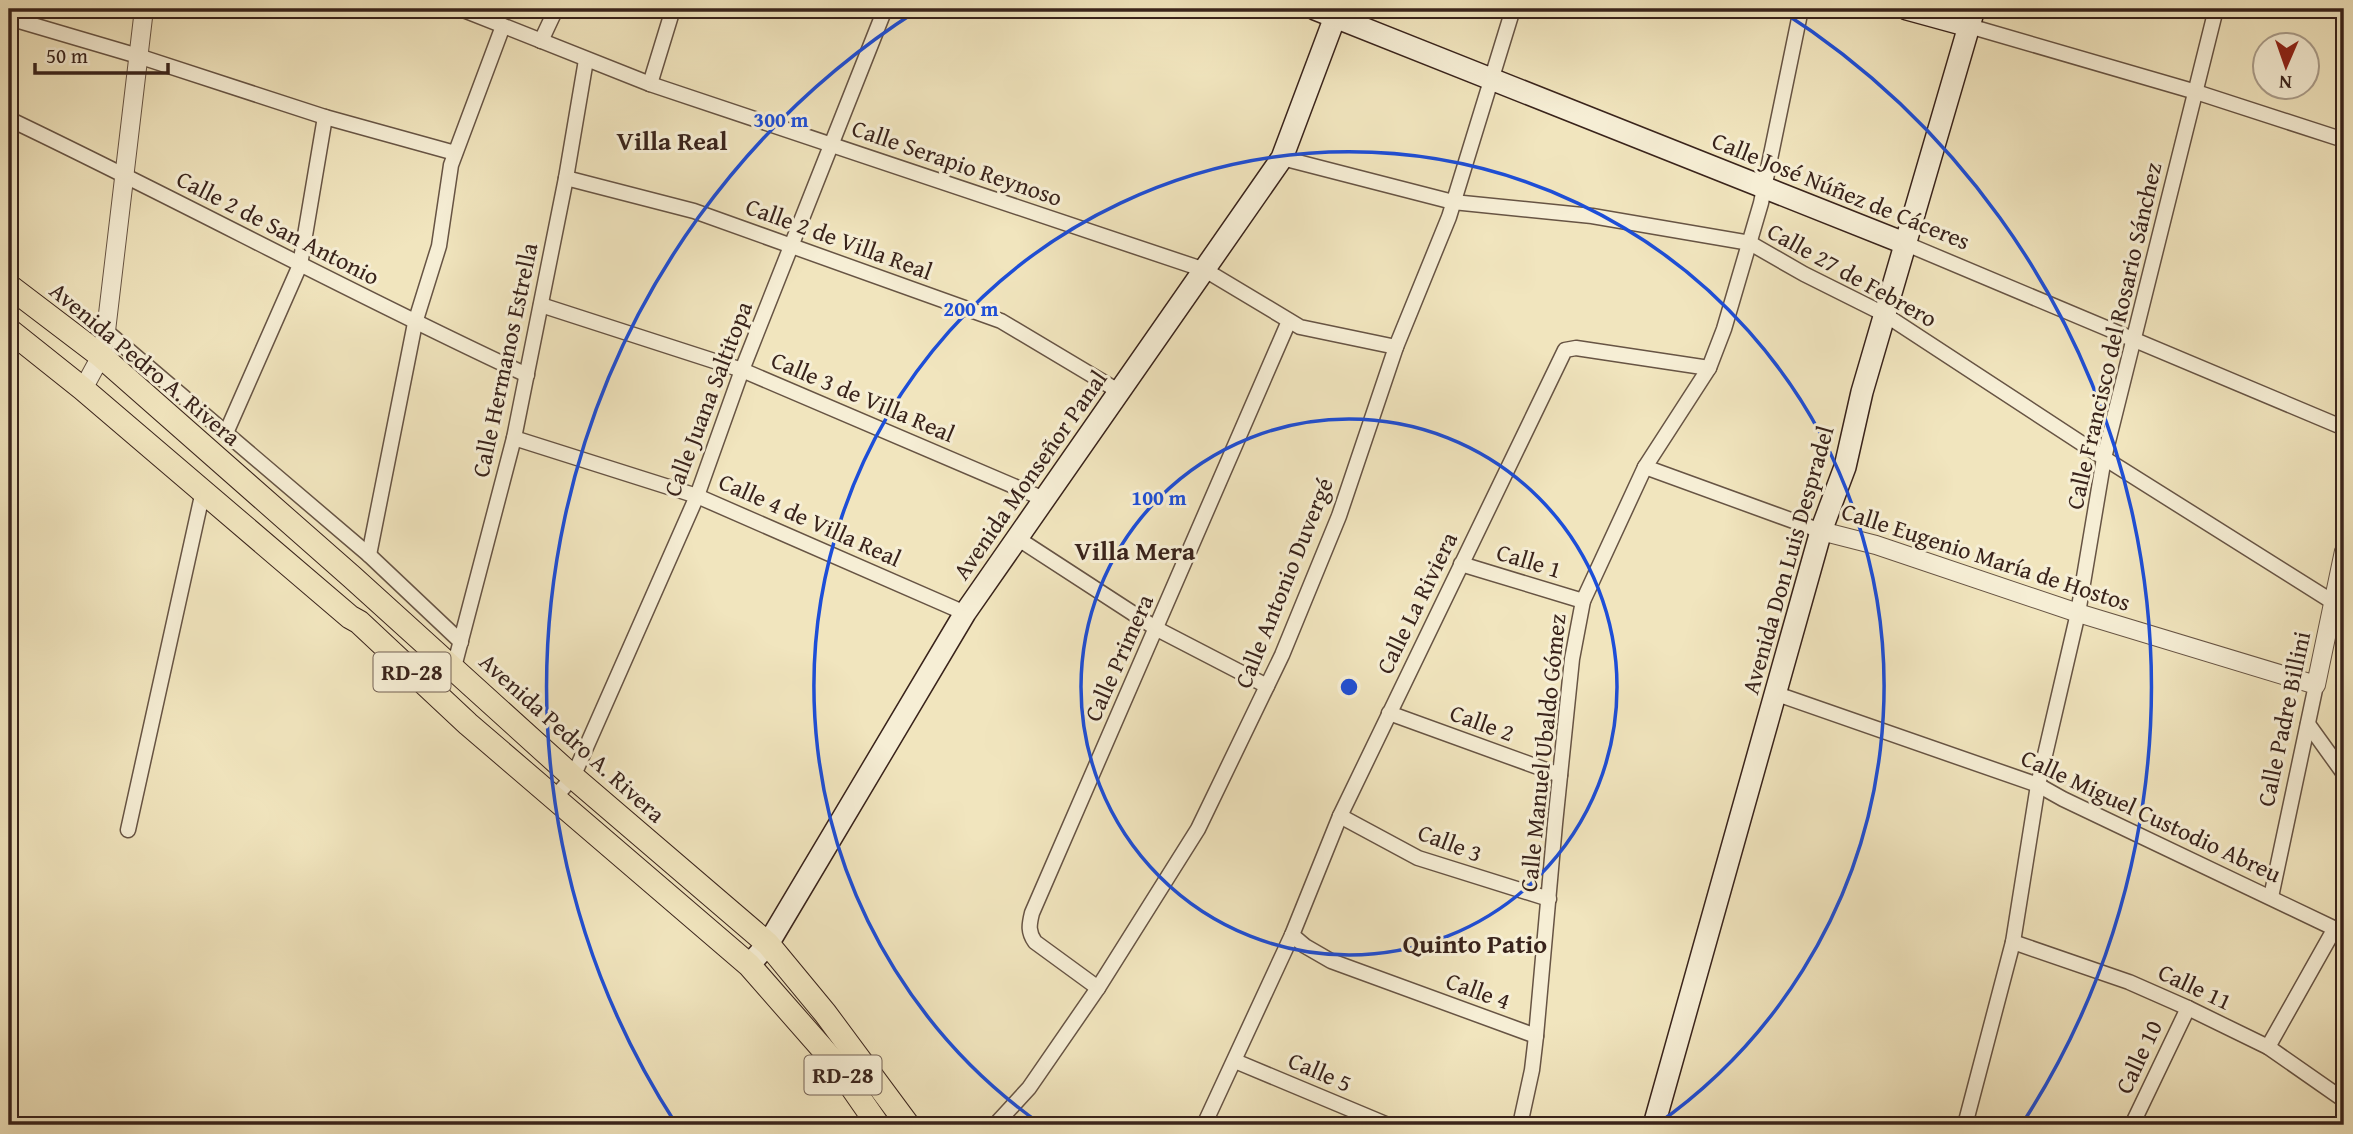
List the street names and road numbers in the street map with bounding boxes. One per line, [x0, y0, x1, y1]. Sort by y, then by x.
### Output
street label: Calle Serapio Reynoso [847, 110, 1067, 215]
street label: Calle José Núñez de Cáceres [1707, 123, 1975, 258]
street label: Calle Francisco del Rosario Sánchez [2057, 159, 2170, 513]
street label: Calle 2 de San Antonio [171, 161, 386, 294]
street label: Calle 2 de Villa Real [741, 189, 938, 289]
street label: Calle 27 de Febrero [1761, 213, 1943, 336]
street label: Calle Hermanos Estrella [463, 239, 547, 480]
street label: Avenida Pedro A. Rivera [42, 273, 249, 454]
street label: Calle Juana Saltitopa [654, 296, 761, 501]
street label: Calle 3 de Villa Real [766, 342, 961, 451]
street label: Avenida Monseñor Panal [944, 363, 1115, 587]
street label: Avenida Don Luis Despradel [1732, 421, 1843, 698]
street label: Calle 4 de Villa Real [713, 464, 907, 576]
street label: Calle Antonio Duvergé [1225, 472, 1342, 693]
street label: Calle Eugenio María de Hostos [1837, 493, 2135, 620]
street label: Calle La Riviera [1367, 525, 1466, 680]
street label: Calle 1 [1492, 534, 1566, 587]
street label: Calle Primera [1075, 588, 1162, 727]
street label: Calle Manuel Ubaldo Gómez [1510, 612, 1575, 894]
street label: Calle Padre Billini [2248, 628, 2319, 810]
street label: Avenida Pedro A. Rivera [472, 644, 674, 831]
road number: RD-28 [374, 652, 450, 692]
street label: Calle 2 [1445, 695, 1519, 750]
street label: Calle Miguel Custodio Abreu [2016, 740, 2287, 891]
street label: Calle 3 [1413, 814, 1487, 871]
street label: Calle 11 [2153, 954, 2238, 1019]
street label: Calle 4 [1441, 963, 1515, 1018]
street label: Calle 10 [2106, 1014, 2171, 1099]
street label: Calle 5 [1283, 1043, 1357, 1101]
road number: RD-28 [804, 1056, 882, 1094]

